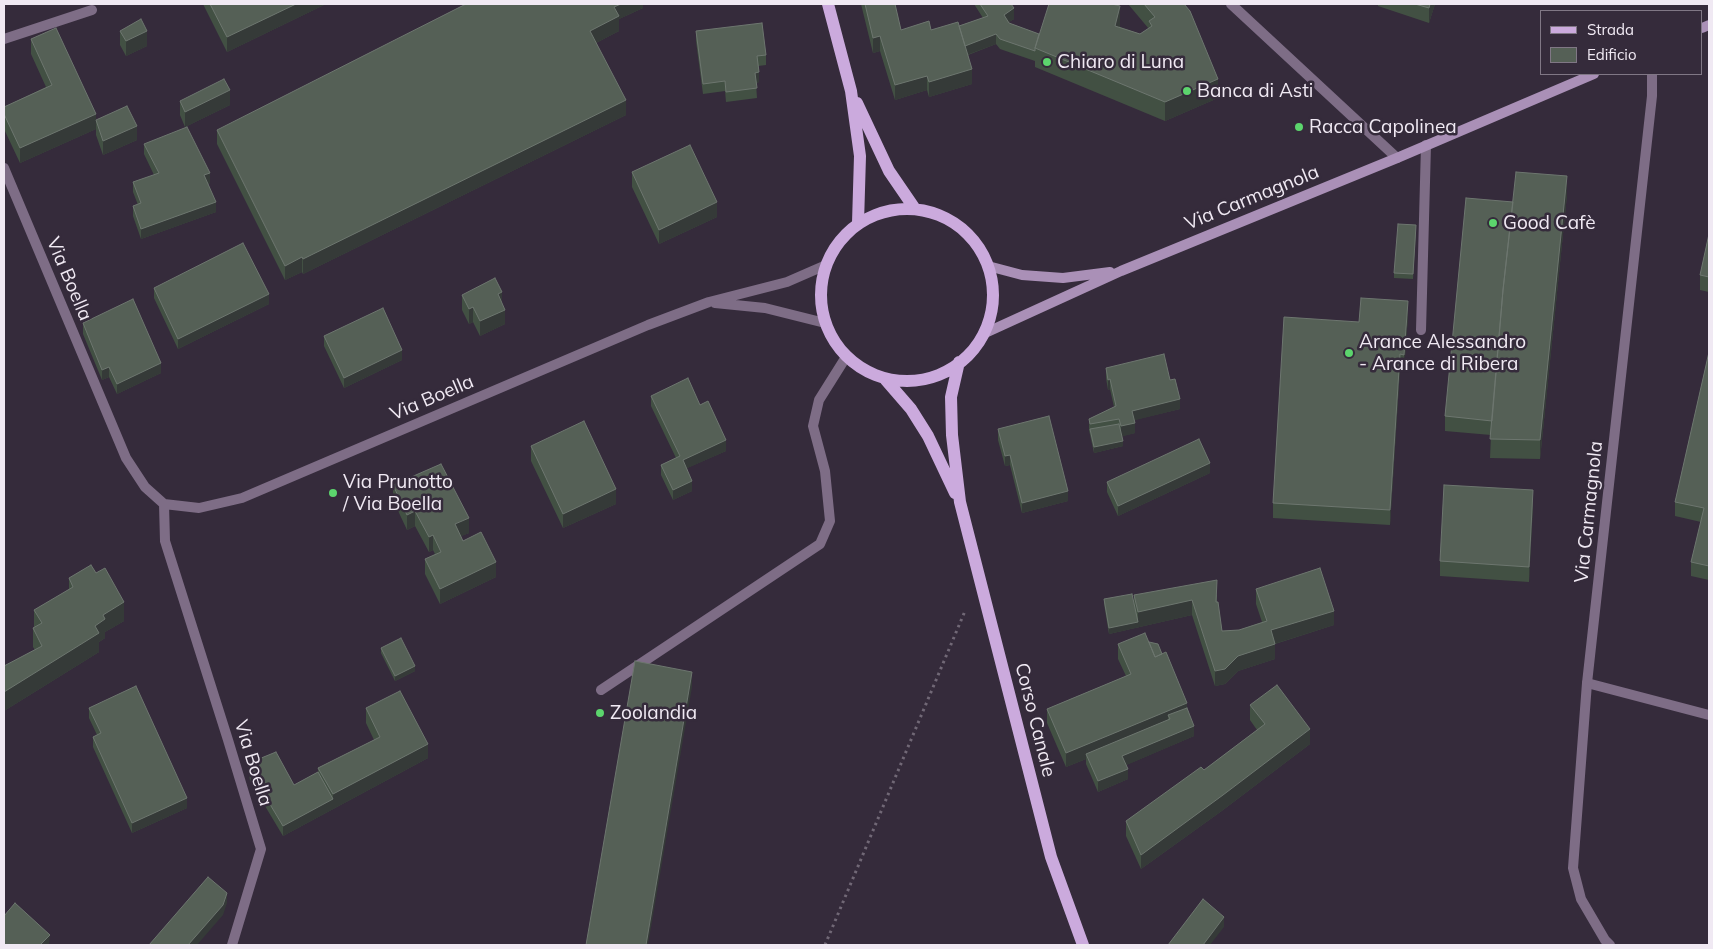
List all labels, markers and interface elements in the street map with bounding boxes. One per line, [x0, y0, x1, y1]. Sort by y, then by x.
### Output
legend [1540, 10, 1703, 75]
text: Strada [1587, 20, 1634, 39]
text: Edificio [1587, 45, 1637, 64]
place label: Chiaro di Luna [1057, 51, 1184, 73]
marker: Chiaro di Luna [1041, 56, 1053, 68]
place label: Banca di Asti [1197, 80, 1313, 102]
marker: Banca di Asti [1181, 85, 1193, 97]
place label: Racca Capolinea [1309, 116, 1457, 138]
marker: Racca Capolinea [1293, 121, 1305, 133]
street label: Via Carmagnola [1182, 161, 1322, 235]
place label: Good Cafè [1503, 212, 1596, 234]
marker: Good Cafè [1487, 217, 1499, 229]
street label: Via Boella [41, 234, 97, 324]
place label: Arance Alessandro - Arance di Ribera [1359, 331, 1526, 375]
marker: Arance Alessandro - Arance di Ribera [1343, 347, 1355, 359]
street label: Via Boella [387, 370, 477, 426]
street label: Via Carmagnola [1570, 440, 1608, 584]
place label: Via Prunotto / Via Boella [343, 471, 453, 515]
marker: Via Prunotto / Via Boella [327, 487, 339, 499]
street label: Corso Canale [1010, 661, 1060, 779]
place label: Zoolandia [610, 702, 697, 724]
marker: Zoolandia [594, 707, 606, 719]
street label: Via Boella [229, 717, 277, 809]

